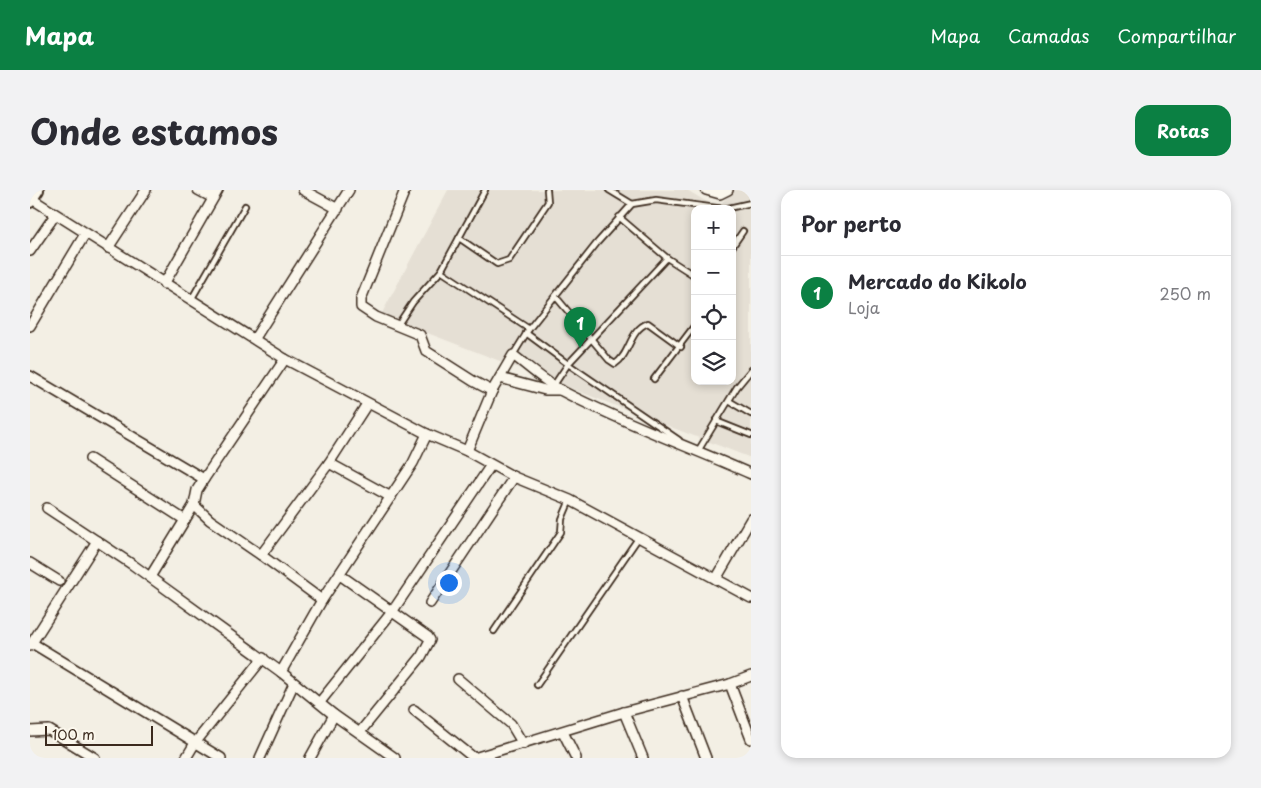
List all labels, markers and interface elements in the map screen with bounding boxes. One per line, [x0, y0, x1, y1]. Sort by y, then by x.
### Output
text: Mapa [25, 17, 94, 53]
text: Mapa [930, 22, 980, 49]
text: Camadas [1008, 22, 1090, 49]
text: Compartilhar [1118, 22, 1236, 49]
text: Onde estamos [30, 104, 278, 157]
button: Rotas [1135, 105, 1231, 156]
map controls [691, 205, 736, 385]
button: + [691, 205, 736, 250]
text: Por perto [801, 207, 901, 239]
button: − [691, 250, 736, 295]
text: Mercado do Kikolo [848, 267, 1027, 295]
text: 1 [813, 281, 821, 305]
text: 250 m [1160, 281, 1211, 305]
button: locate [691, 295, 736, 340]
text: Loja [848, 295, 880, 319]
pin: 1 [564, 307, 596, 348]
button: layers [691, 340, 736, 385]
your location [436, 570, 462, 596]
scale bar [45, 723, 152, 746]
text: 100 m [52, 724, 95, 745]

